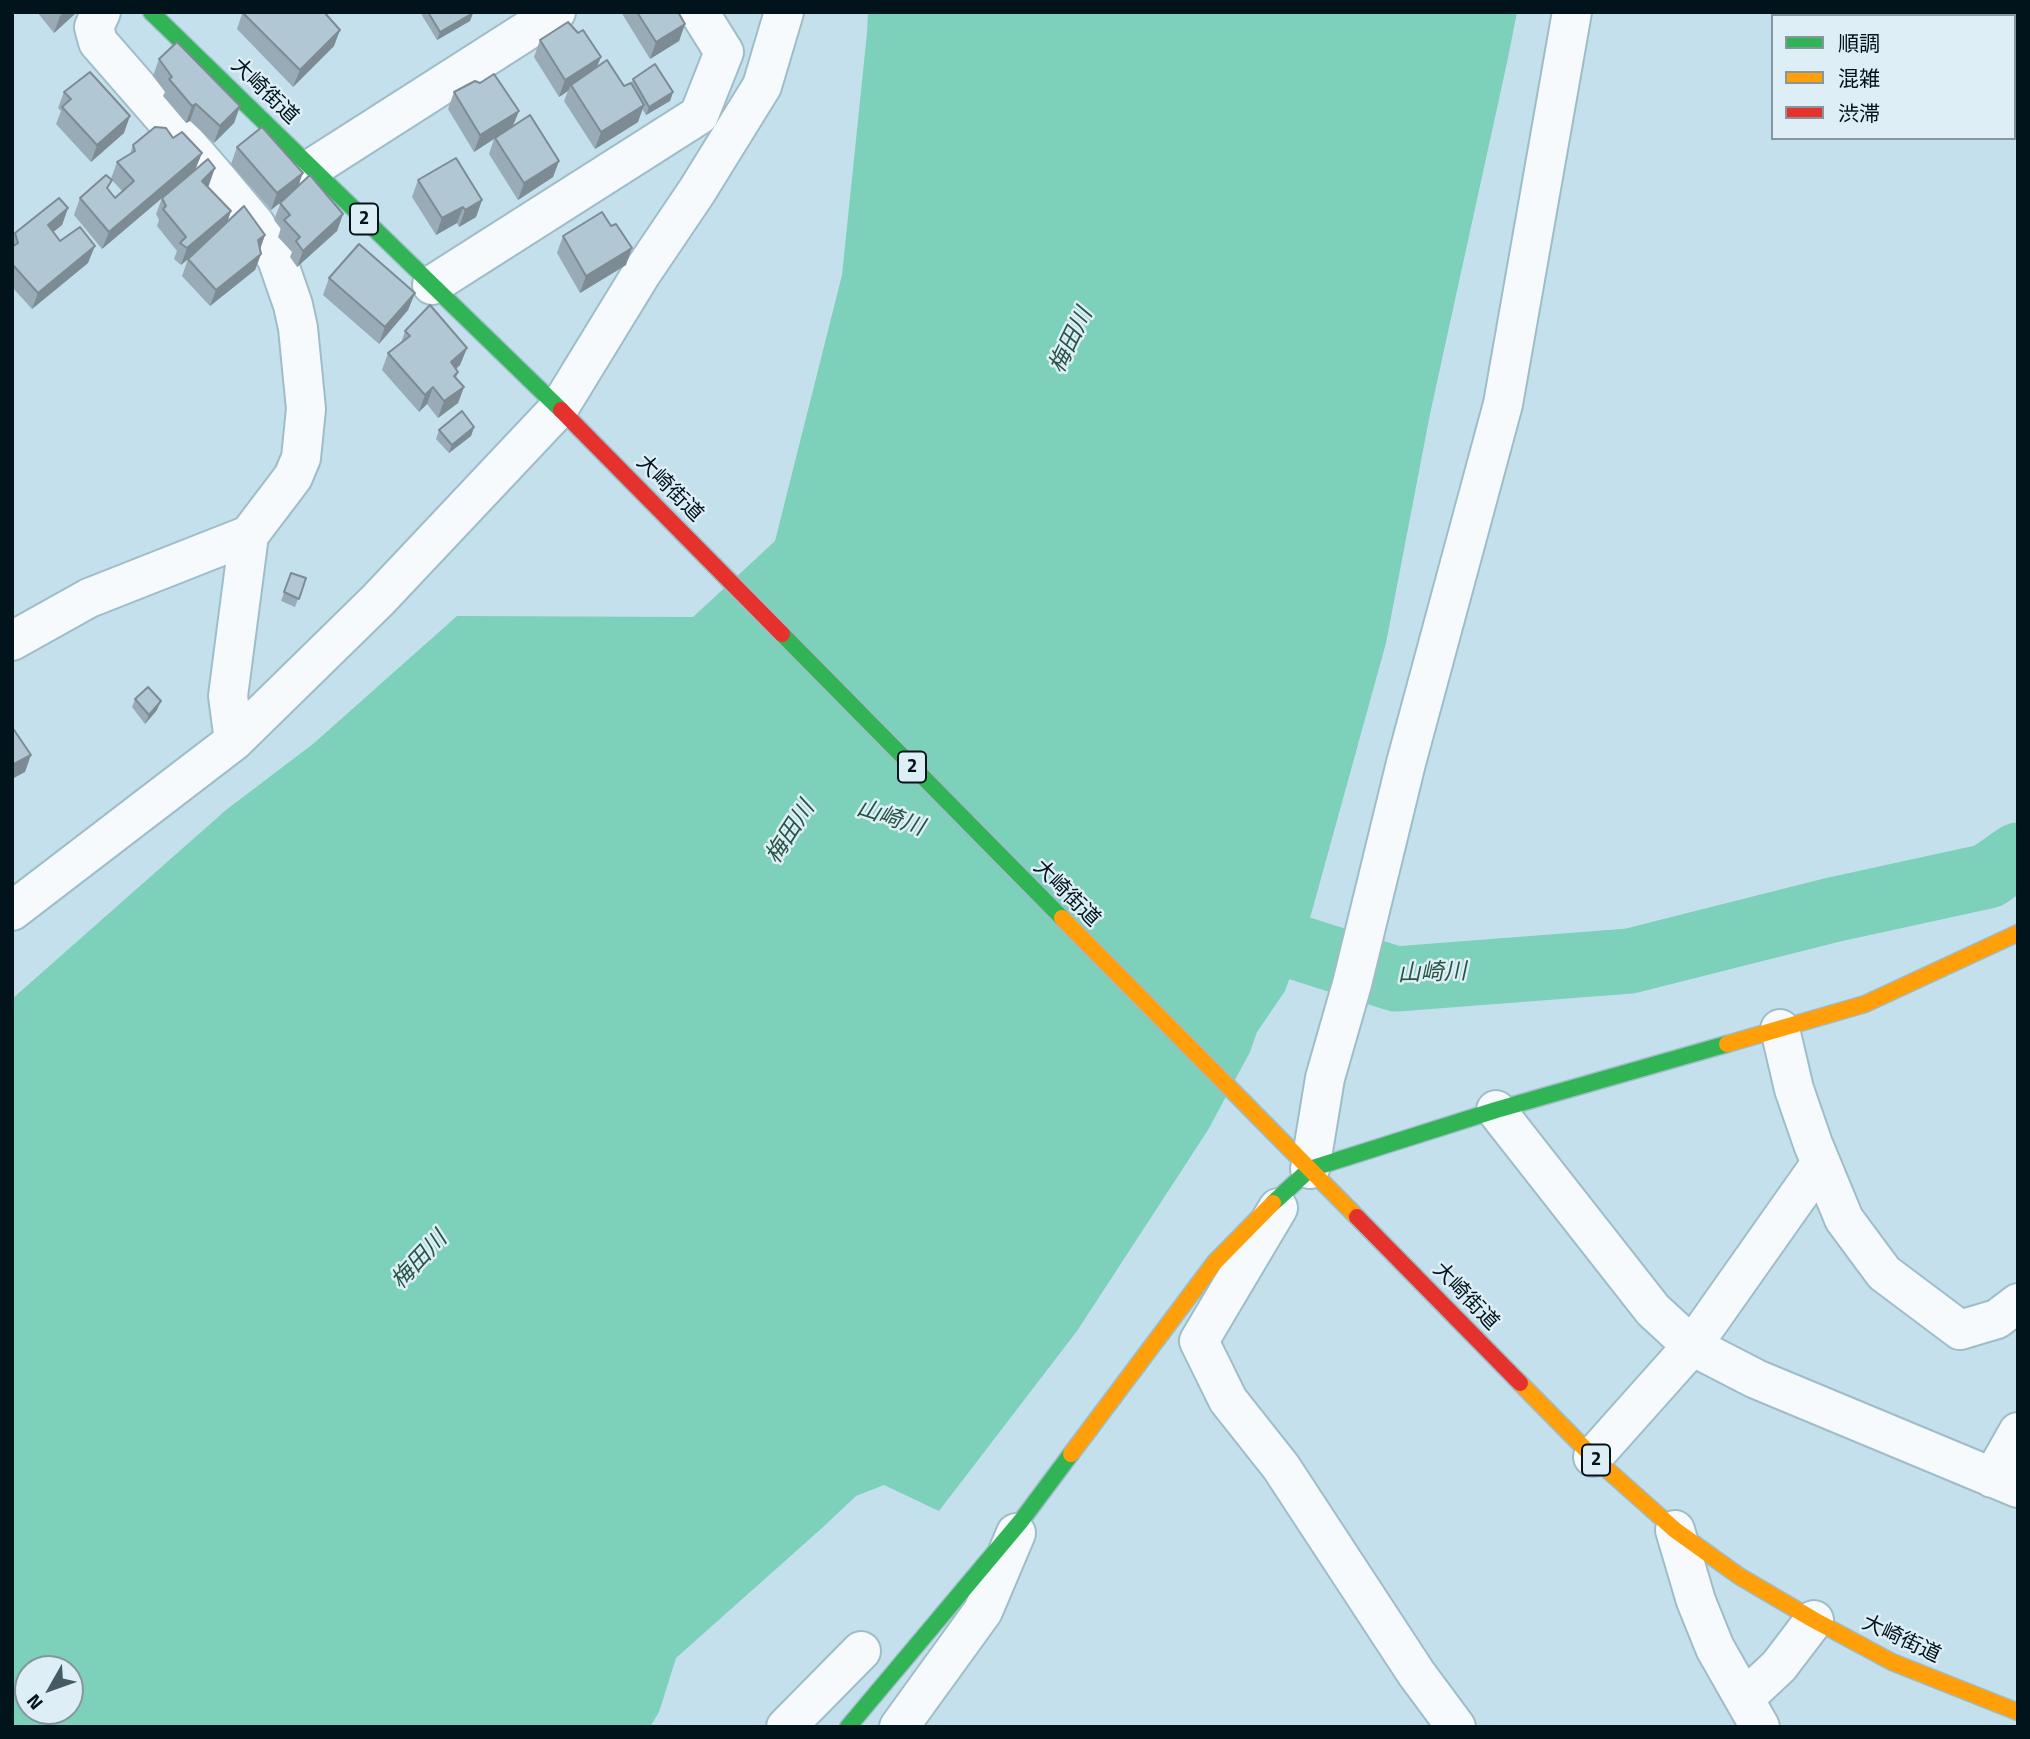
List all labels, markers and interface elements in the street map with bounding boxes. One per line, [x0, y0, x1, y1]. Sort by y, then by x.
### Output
legend [1771, 14, 2016, 140]
text: 順調 [1838, 27, 1880, 59]
street label: 大崎街道 [225, 54, 303, 130]
text: 混雑 [1838, 62, 1880, 94]
text: 渋滞 [1838, 97, 1880, 129]
road number: 2 [350, 204, 378, 234]
water label: 梅田川 [1044, 304, 1100, 378]
street label: 大崎街道 [630, 450, 708, 528]
road number: 2 [898, 752, 926, 782]
water label: 山崎川 [853, 795, 927, 843]
water label: 梅田川 [761, 797, 821, 869]
street label: 大崎街道 [1027, 855, 1105, 933]
water label: 山崎川 [1397, 959, 1467, 989]
water label: 梅田川 [386, 1226, 454, 1296]
street label: 大崎街道 [1427, 1258, 1503, 1336]
road number: 2 [1582, 1444, 1610, 1476]
street label: 大崎街道 [1858, 1611, 1944, 1669]
north arrow [14, 1655, 84, 1725]
text: N [19, 1688, 49, 1717]

